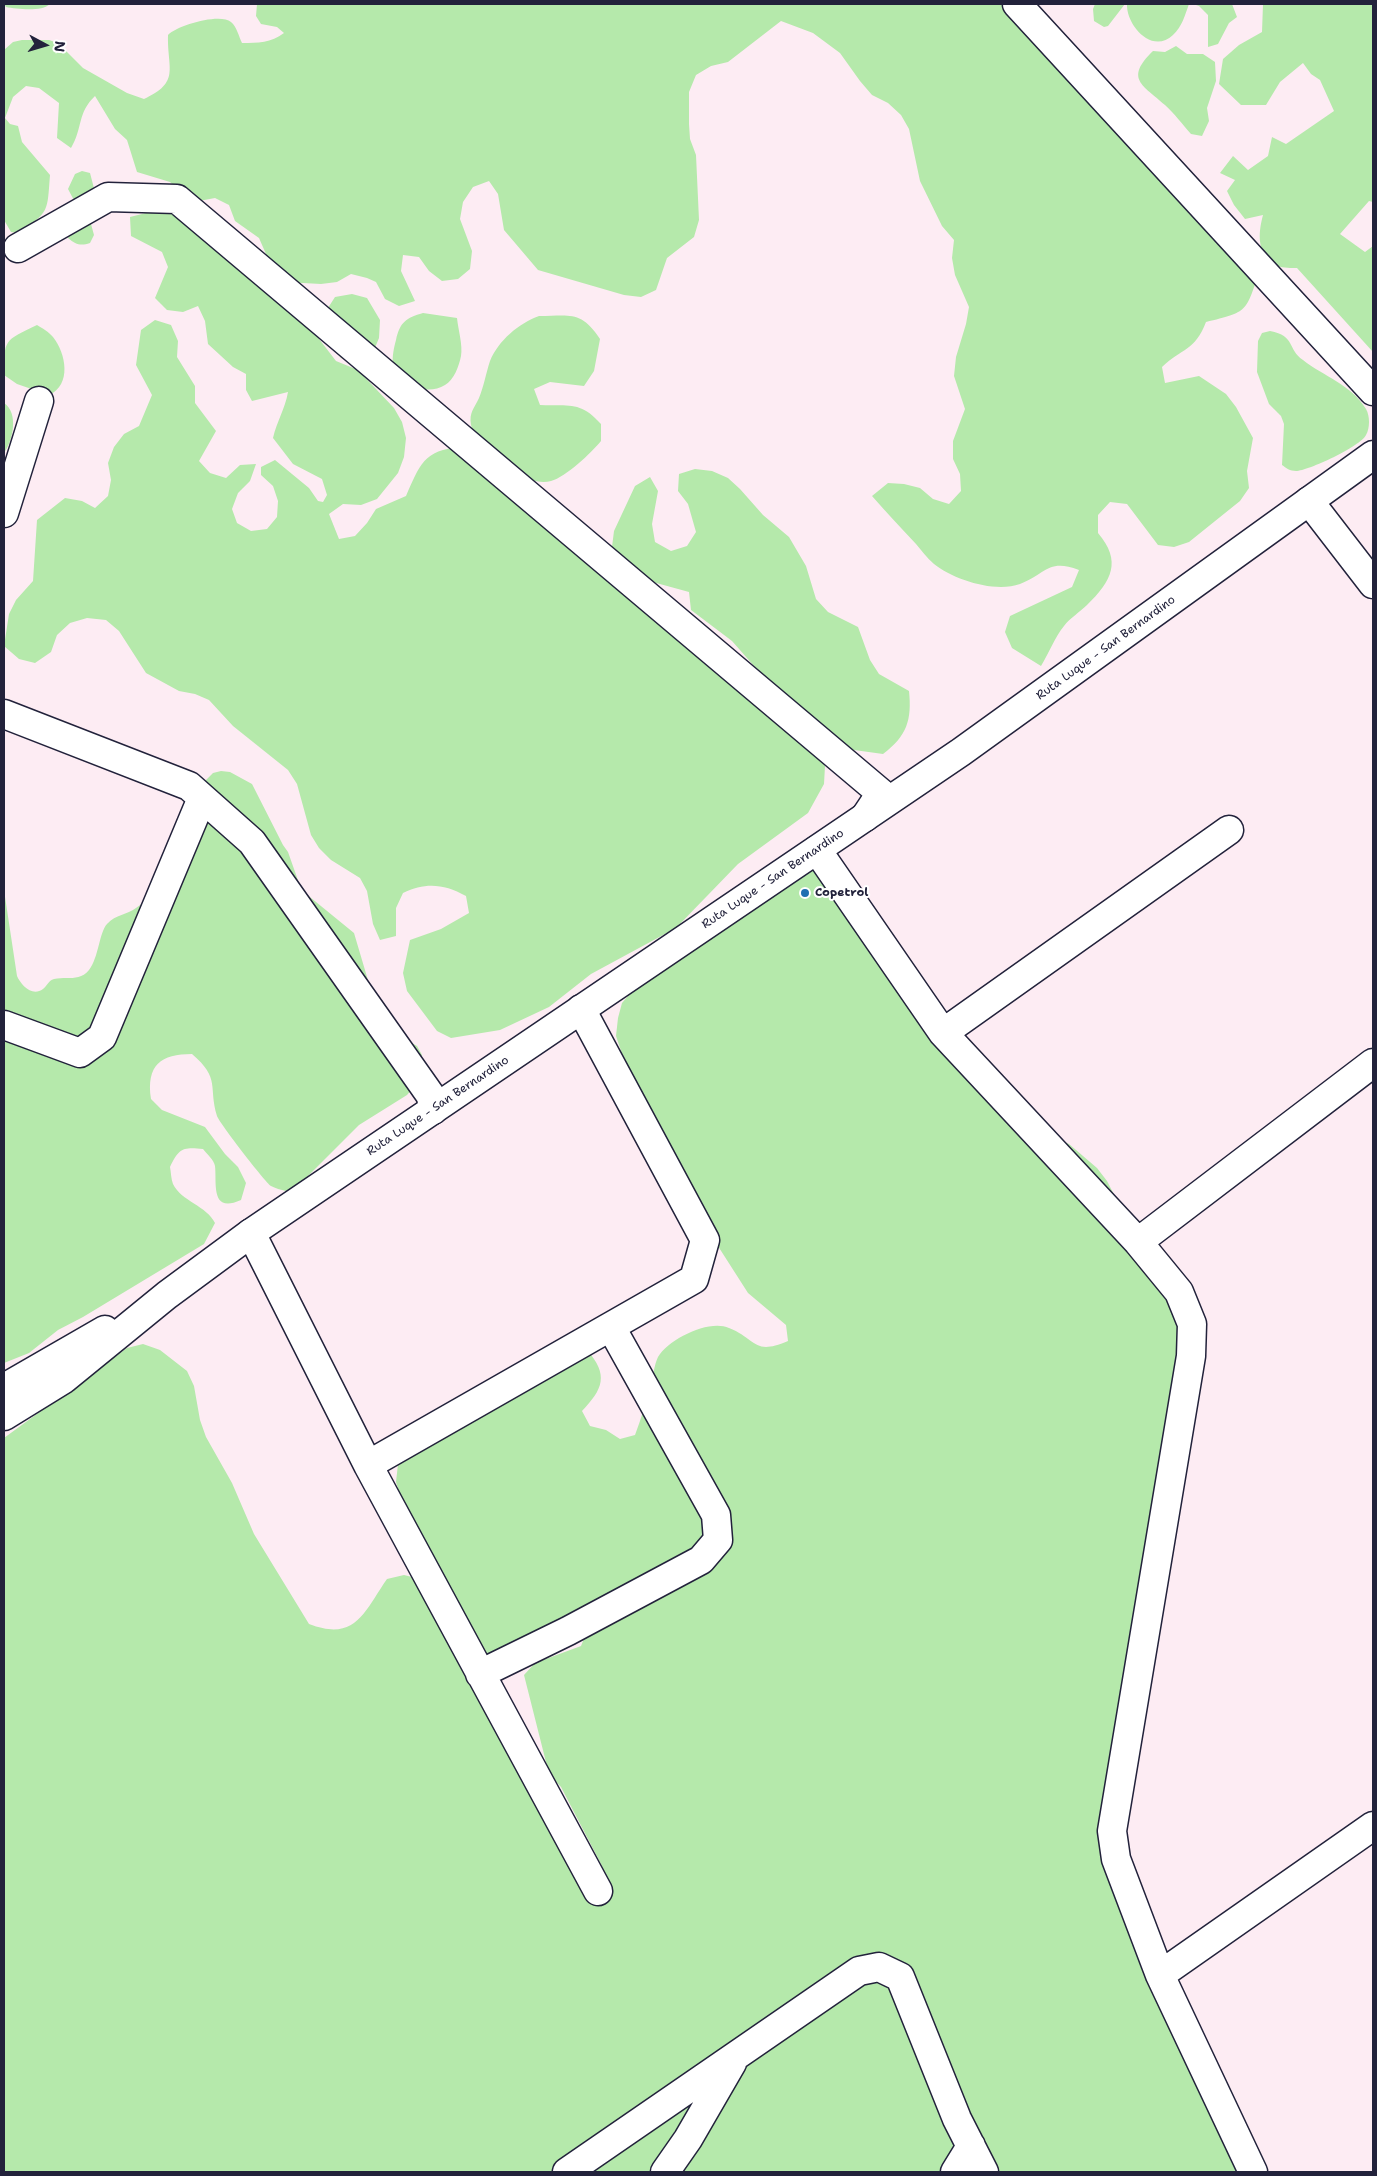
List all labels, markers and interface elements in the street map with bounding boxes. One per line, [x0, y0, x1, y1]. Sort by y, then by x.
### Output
north arrow [20, 20, 70, 70]
text: N [50, 40, 69, 53]
street label: Ruta Luque - San Bernardino [1034, 593, 1178, 703]
street label: Ruta Luque - San Bernardino [699, 826, 847, 932]
place label: Copetrol [815, 886, 868, 900]
marker: Copetrol [799, 887, 811, 899]
street label: Ruta Luque - San Bernardino [364, 1053, 512, 1159]

